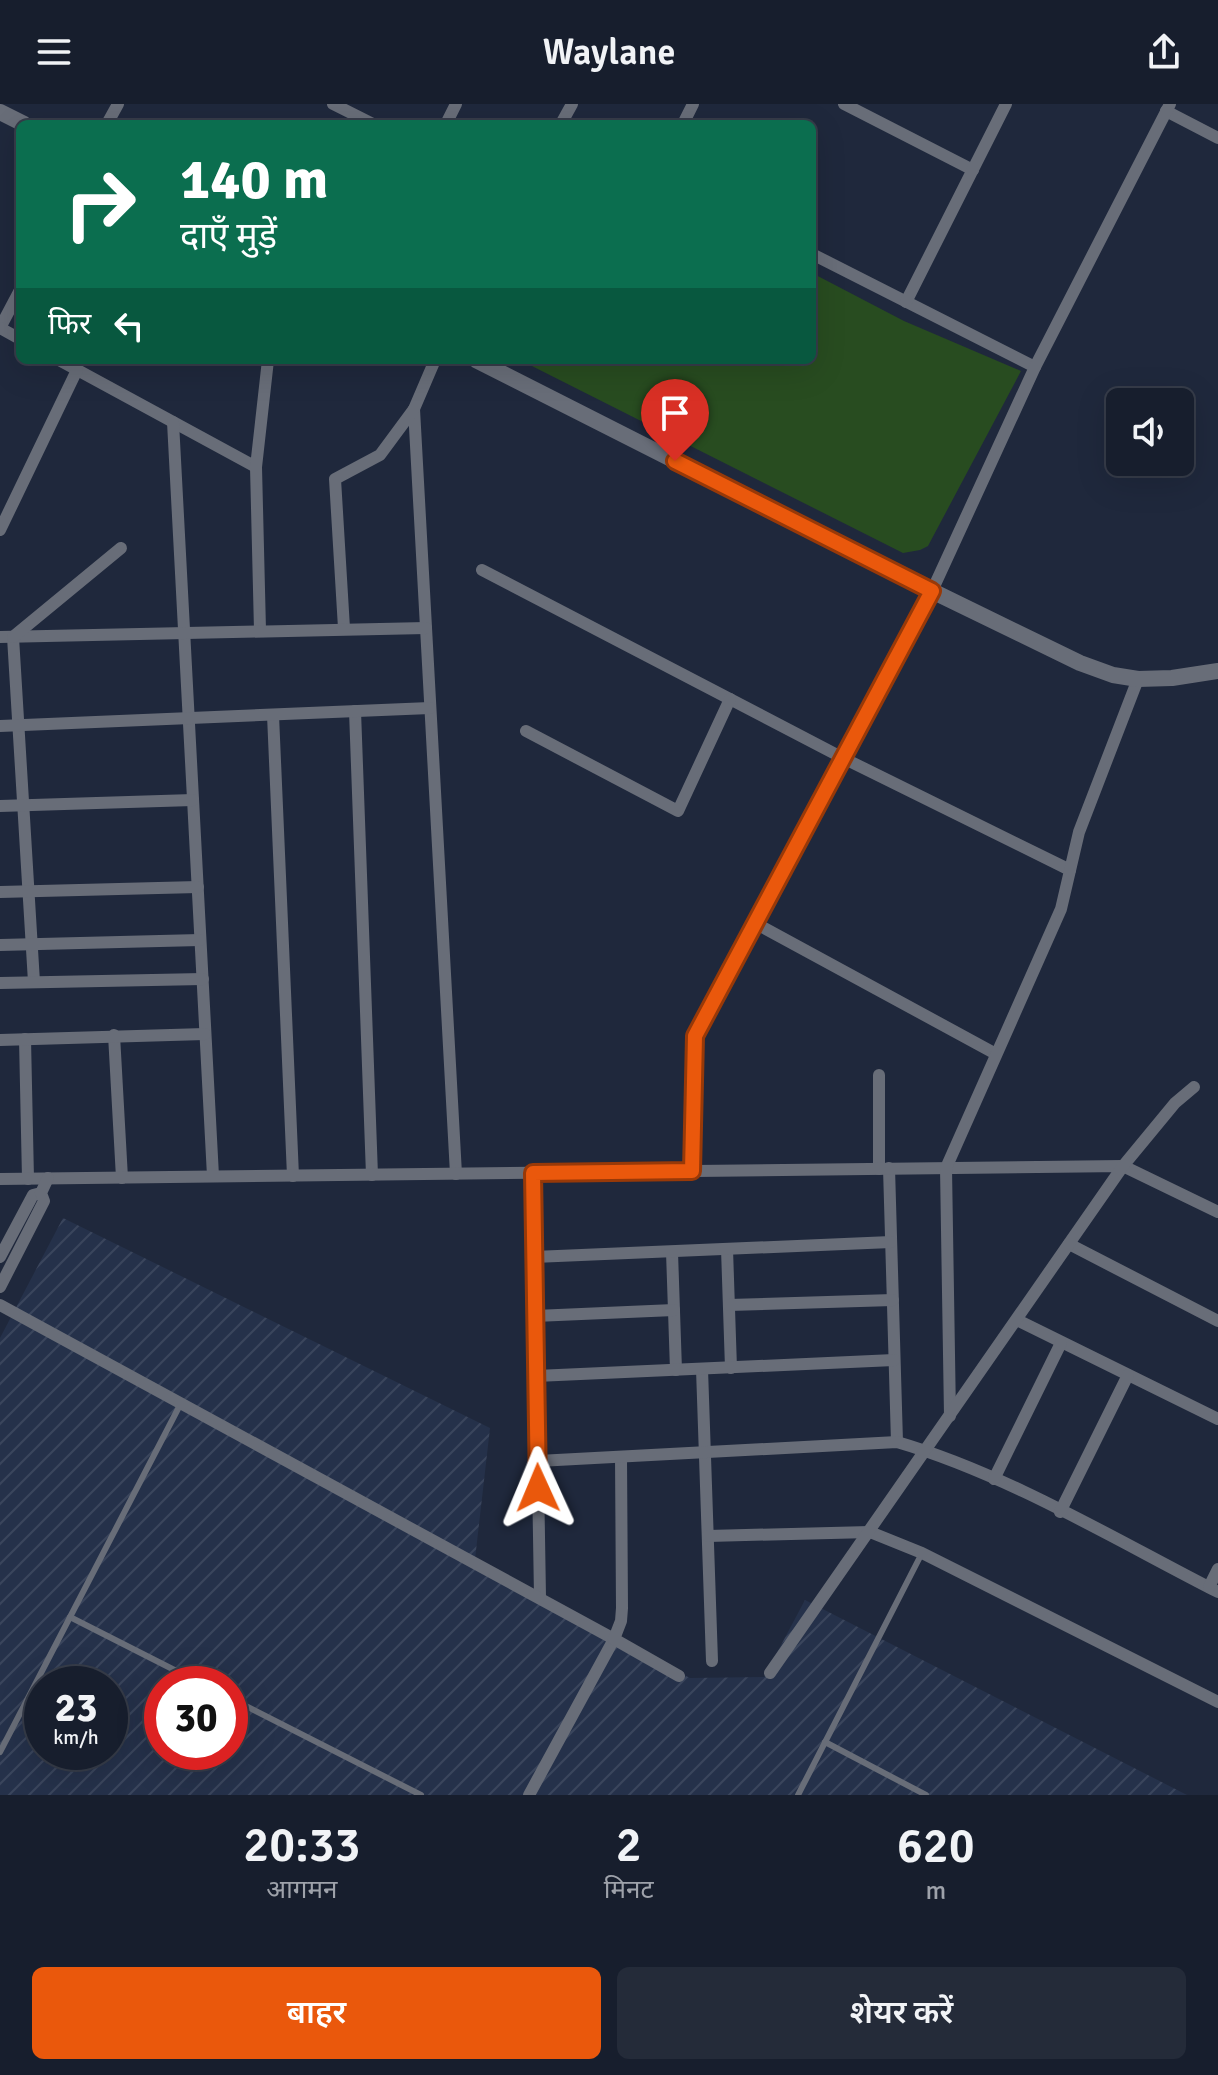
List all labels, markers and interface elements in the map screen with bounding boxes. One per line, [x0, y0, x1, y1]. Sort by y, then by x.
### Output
icon: menu [32, 30, 76, 74]
text: Waylane [543, 30, 675, 75]
icon: share [1142, 30, 1186, 74]
text: 140 m [180, 145, 328, 214]
icon: right [48, 152, 152, 256]
text: दाएँ मुड़ें [180, 214, 277, 259]
icon: left [107, 304, 151, 348]
text: फिर [48, 306, 91, 343]
pin [641, 379, 709, 461]
map controls [1106, 388, 1194, 476]
button: sound [1106, 388, 1194, 476]
icon: arrive [653, 391, 697, 435]
position arrow [496, 1446, 580, 1530]
speed limit sign: 30 [144, 1666, 248, 1770]
text: 23 [54, 1683, 98, 1733]
text: km/h [53, 1725, 99, 1750]
text: 20:33 [243, 1816, 361, 1875]
text: 2 [616, 1816, 642, 1875]
text: 620 [897, 1817, 975, 1876]
text: आगमन [266, 1874, 338, 1906]
text: मिनट [604, 1874, 654, 1906]
text: m [925, 1875, 946, 1907]
button: बाहर [32, 1967, 601, 2059]
button: शेयर करें [617, 1967, 1186, 2059]

